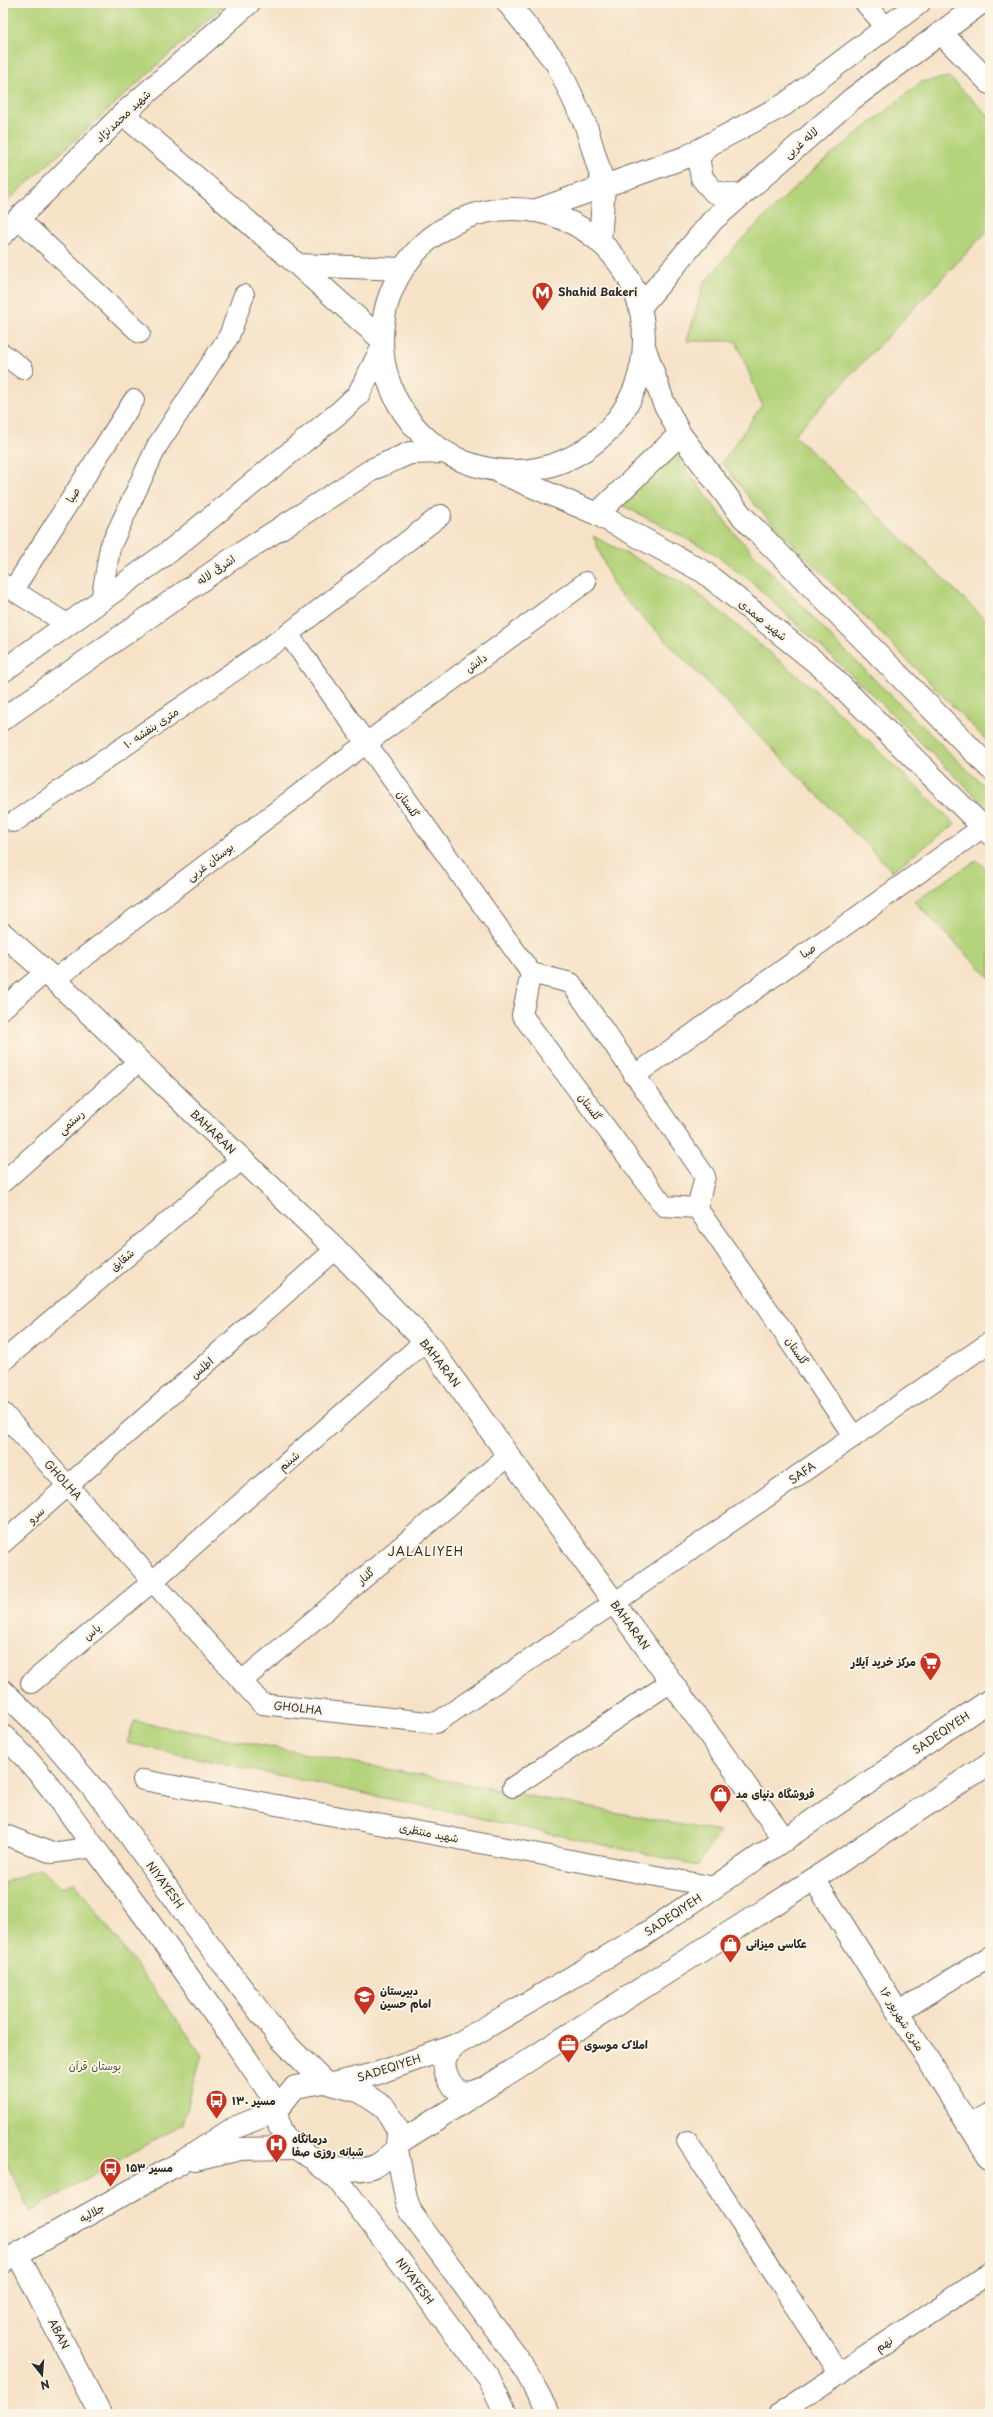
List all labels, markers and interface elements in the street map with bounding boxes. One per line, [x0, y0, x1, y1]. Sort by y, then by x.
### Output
street label: شهید محمدنژاد [91, 85, 154, 146]
street label: لاله غربی [780, 123, 822, 162]
metro station icon: Shahid Bakeri [529, 279, 555, 312]
place label: Shahid Bakeri [558, 283, 637, 300]
street label: صبا [61, 484, 84, 506]
street label: اشرفی لاله [193, 550, 238, 589]
street label: شهید صمدی [735, 595, 791, 644]
street label: دانش [461, 649, 490, 676]
street label: ۱۰ متری بنفشه [120, 703, 182, 752]
street label: گلستان [393, 786, 424, 821]
street label: بوستان غربی [183, 838, 237, 885]
street label: صبا [796, 939, 819, 962]
street label: گلستان [574, 1089, 607, 1124]
street label: رستمی [54, 1105, 88, 1138]
street label: BAHARAN [187, 1105, 240, 1158]
street label: شقایق [106, 1244, 138, 1275]
street label: گلستان [782, 1333, 813, 1368]
street label: BAHARAN [416, 1335, 465, 1391]
street label: اطلس [186, 1353, 217, 1383]
street label: شبنم [274, 1446, 304, 1476]
street label: GHOLHA [41, 1456, 86, 1504]
street label: SAFA [785, 1457, 819, 1488]
street label: سرو [22, 1502, 48, 1528]
district label: JALALIYEH [388, 1542, 464, 1560]
street label: گلنار [352, 1563, 379, 1589]
street label: BAHARAN [607, 1596, 654, 1653]
street label: یاس [79, 1619, 104, 1644]
supermarket icon: مرکز خرید آیلار [918, 1649, 944, 1682]
place label: مرکز خرید آیلار [850, 1653, 916, 1670]
street label: GHOLHA [273, 1696, 323, 1719]
street label: SADEQIYEH [909, 1707, 973, 1758]
shop icon: فروشگاه دنیای مد [708, 1781, 734, 1814]
place label: فروشگاه دنیای مد [736, 1785, 814, 1802]
street label: شهید منتظری [398, 1818, 460, 1847]
street label: NIYAYESH [143, 1858, 188, 1912]
street label: SADEQIYEH [641, 1889, 705, 1940]
shop icon: عکاسی میزانی [717, 1931, 743, 1964]
place label: عکاسی میزانی [746, 1935, 807, 1952]
place label: دبیرستان امام حسین [380, 1982, 431, 2013]
street label: ۱۶ متری شهریور [876, 1983, 929, 2054]
school or university icon: دبیرستان امام حسین [352, 1984, 378, 2017]
office icon: املاک موسوی [556, 2032, 582, 2065]
place label: املاک موسوی [584, 2036, 648, 2053]
street label: SADEQIYEH [355, 2049, 423, 2086]
park label: بوستان قرآن [69, 2057, 121, 2074]
bus stop icon: مسیر ۱۳۰ [204, 2088, 230, 2121]
place label: مسیر ۱۳۰ [232, 2092, 276, 2109]
place label: درمانگاه شبانه روزی صفا [292, 2130, 364, 2160]
hospital icon: درمانگاه شبانه روزی صفا [263, 2132, 289, 2165]
bus stop icon: مسیر ۱۵۳ [97, 2155, 123, 2188]
place label: مسیر ۱۵۳ [126, 2159, 173, 2176]
street label: جلالیه [76, 2199, 107, 2226]
street label: NIYAYESH [392, 2254, 439, 2308]
street label: ABAN [45, 2316, 74, 2352]
street label: نهم [872, 2332, 896, 2356]
north arrow [22, 2355, 62, 2395]
text: N [38, 2376, 52, 2395]

